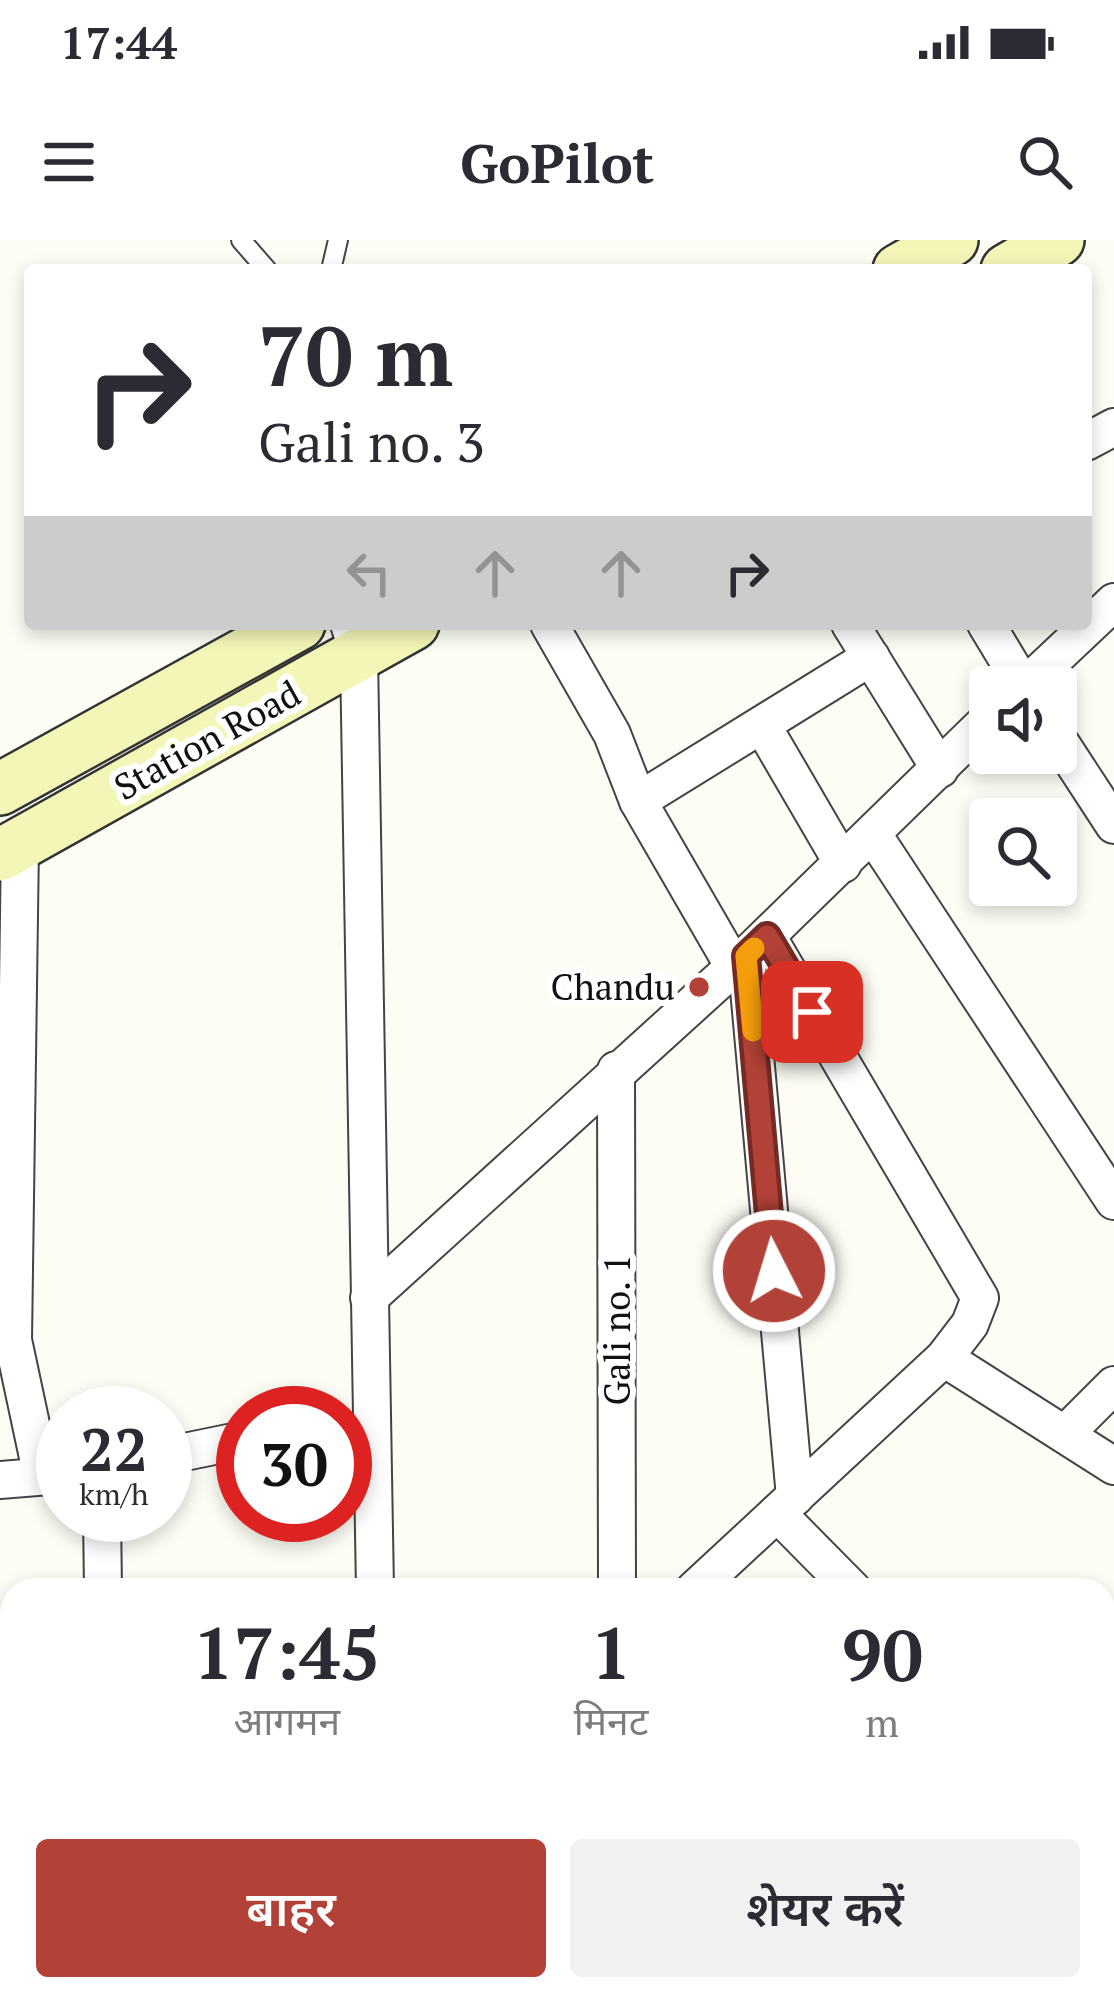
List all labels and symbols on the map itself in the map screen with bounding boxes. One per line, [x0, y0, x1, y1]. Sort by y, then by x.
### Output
street label: Station Road [106, 669, 308, 810]
pin [761, 961, 863, 1063]
place label: Chandu [550, 963, 675, 1010]
marker: Chandu [686, 974, 712, 1000]
position arrow [711, 1208, 837, 1334]
street label: Gali no. 1 [593, 1254, 640, 1406]
speed limit sign: 30 [216, 1386, 372, 1542]

